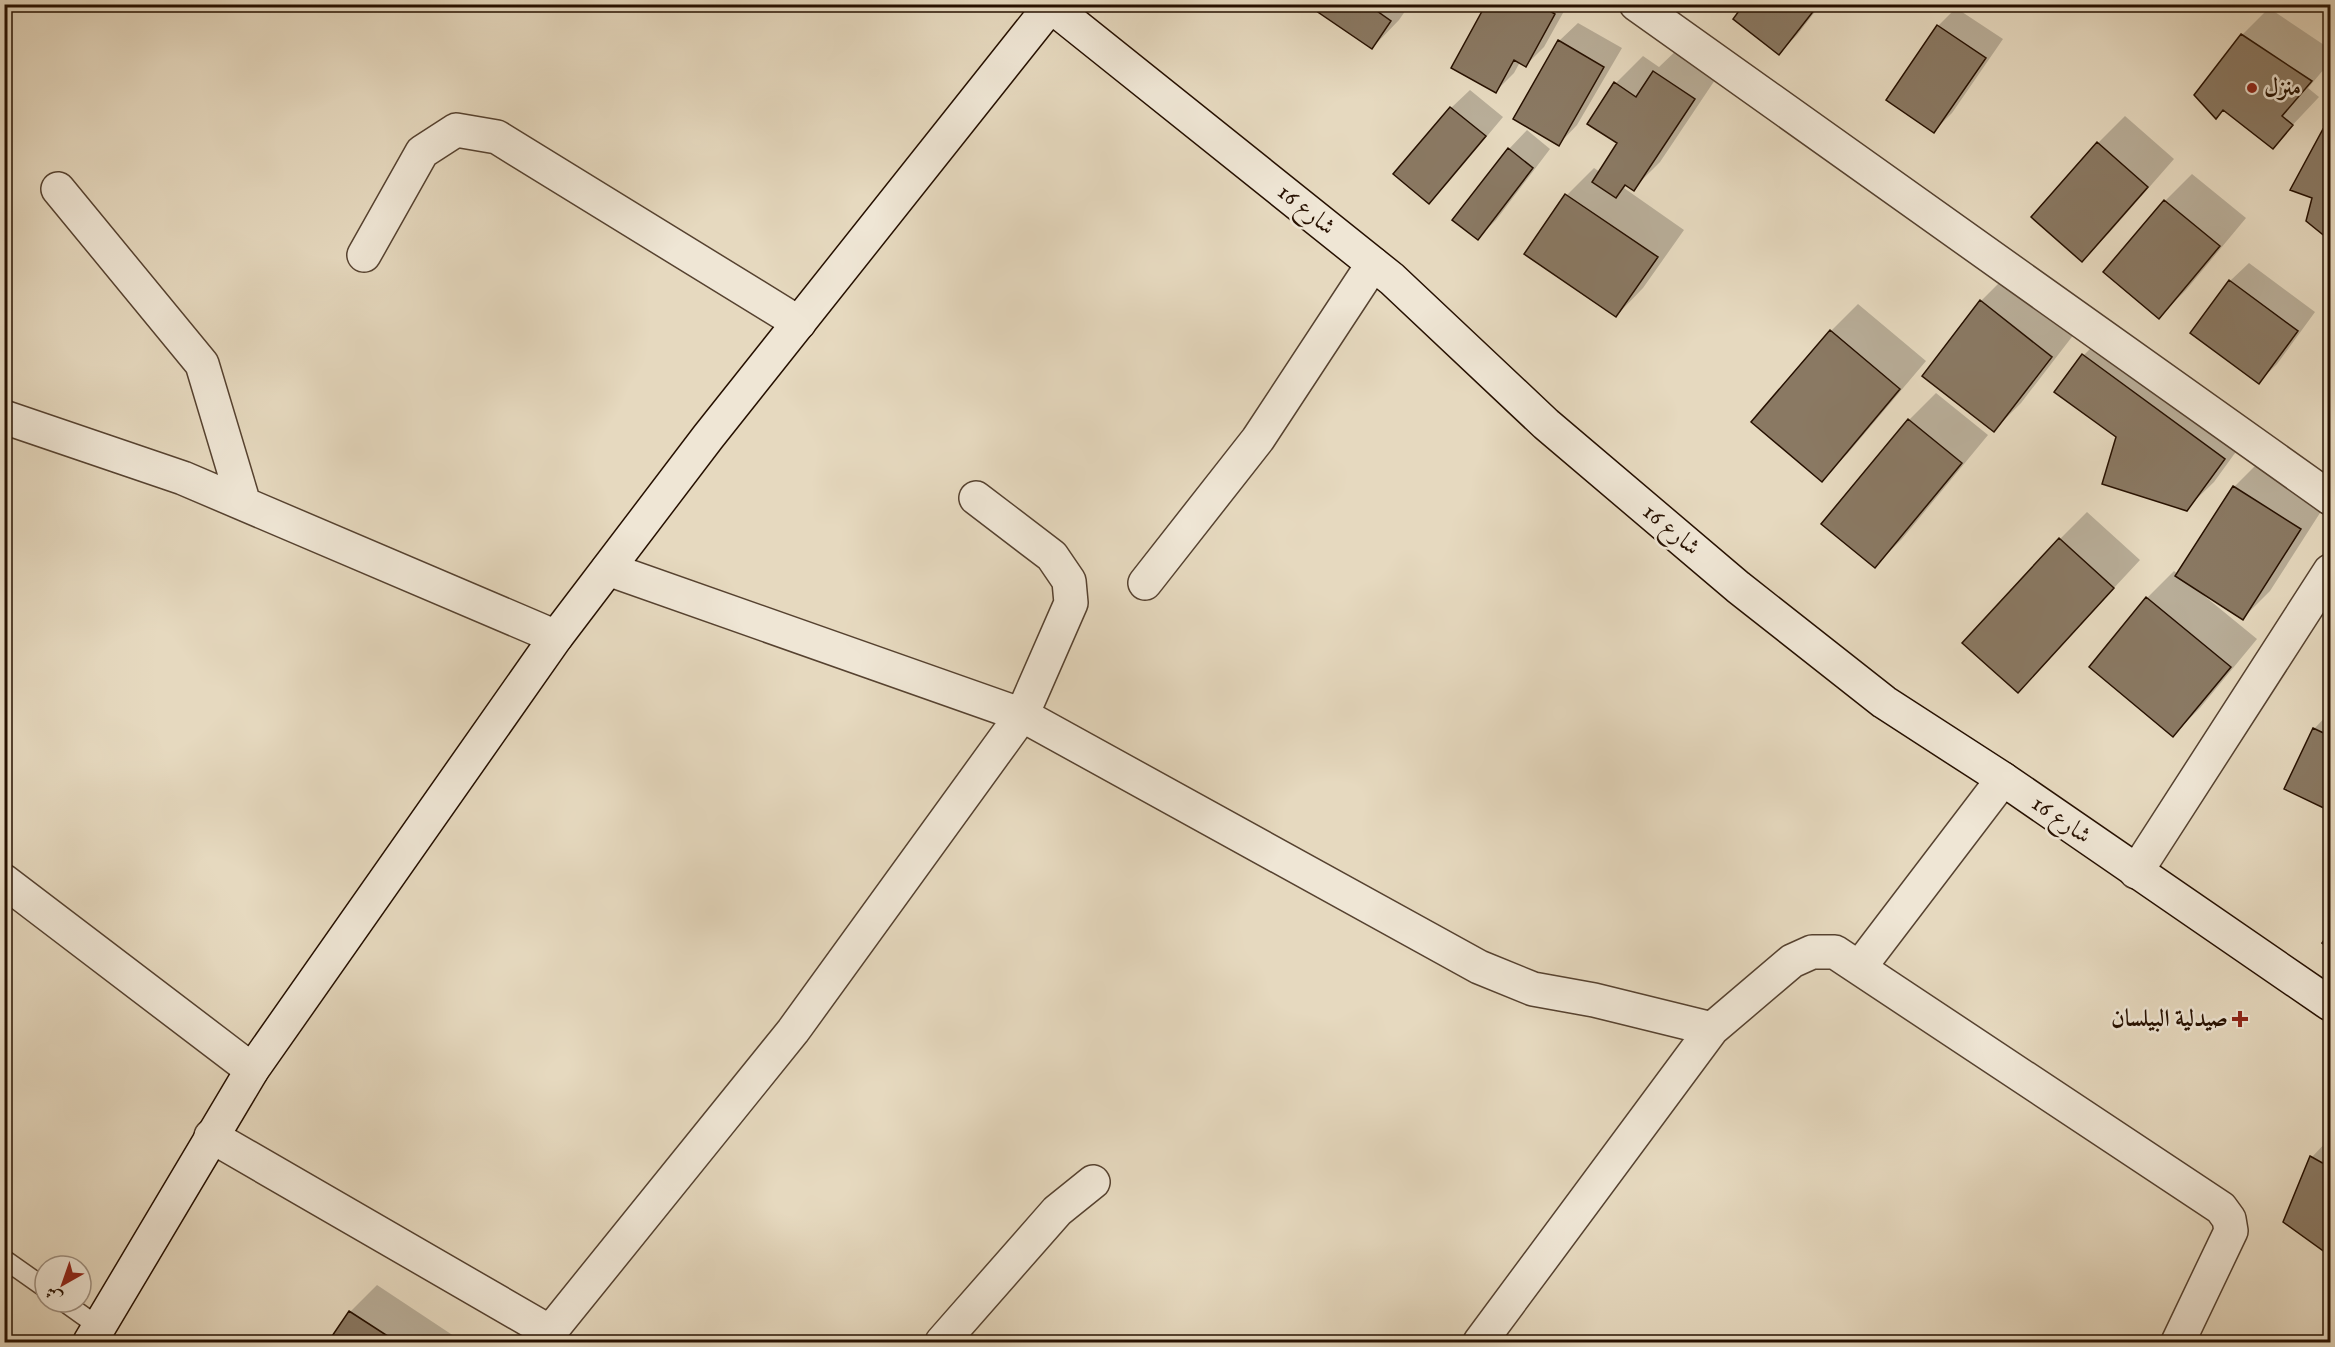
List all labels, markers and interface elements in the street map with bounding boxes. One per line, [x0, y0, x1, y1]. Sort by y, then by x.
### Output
place label: منزل [2264, 73, 2301, 104]
marker: منزل [2245, 81, 2259, 95]
street label: شارع 16 [1269, 177, 1341, 245]
street label: شارع 16 [1634, 497, 1706, 565]
street label: شارع 16 [2023, 788, 2097, 854]
place label: صيدلية البيلسان [2111, 1004, 2228, 1035]
marker: صيدلية البيلسان [2233, 1012, 2247, 1026]
north arrow [33, 1254, 93, 1314]
text: ش [42, 1281, 67, 1307]

